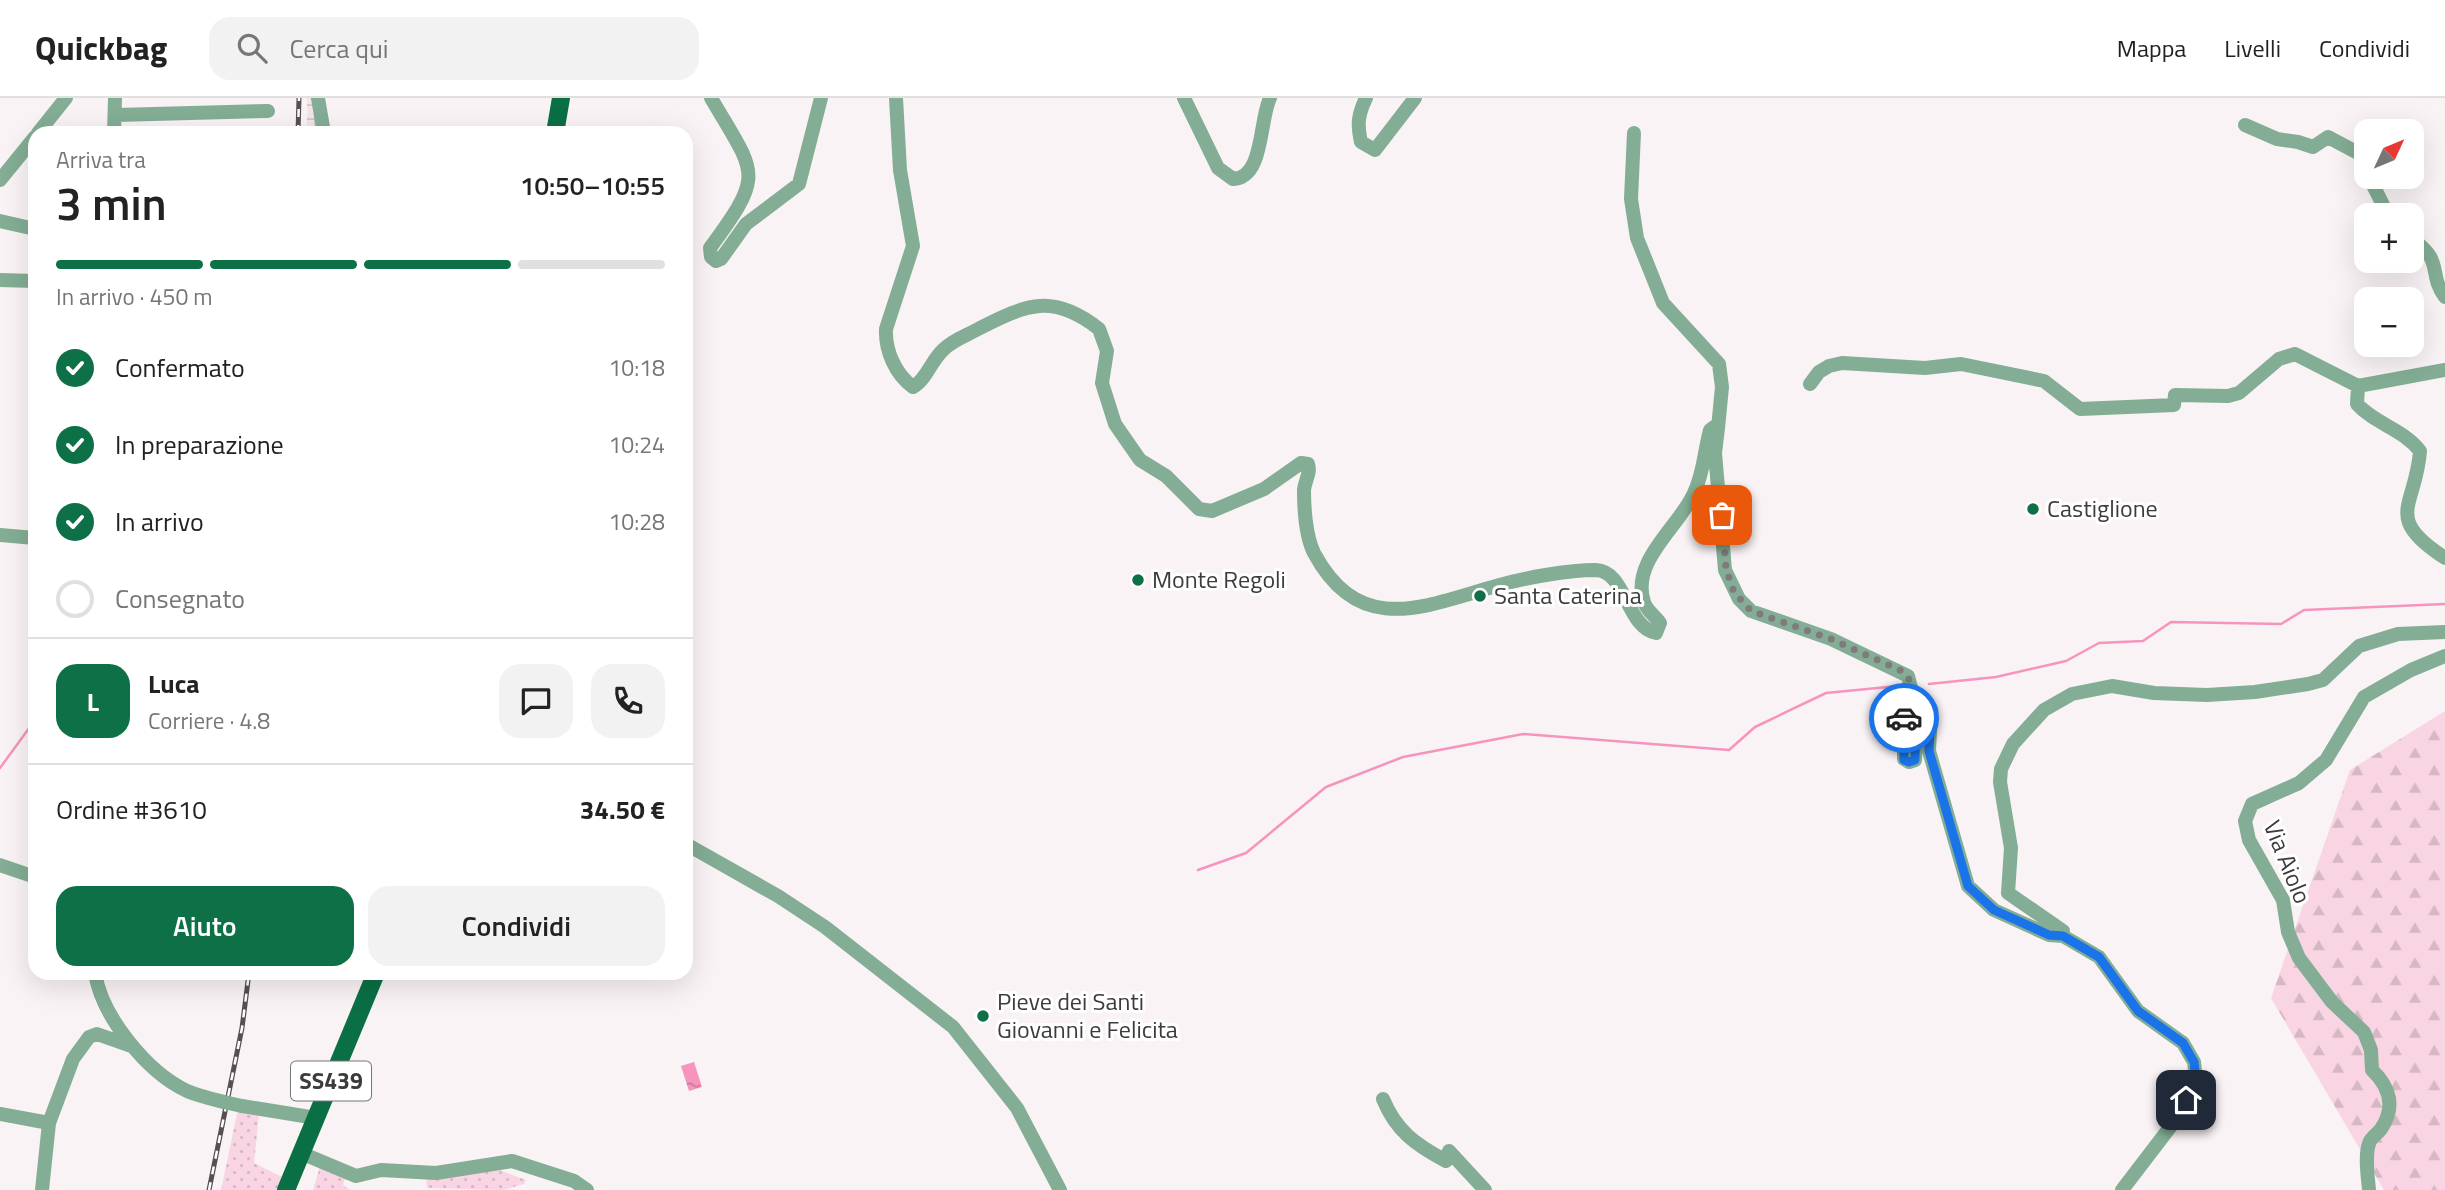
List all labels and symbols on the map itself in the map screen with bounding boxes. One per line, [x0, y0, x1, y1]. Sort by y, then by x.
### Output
north arrow [2354, 119, 2424, 189]
pin [1692, 485, 1752, 545]
place label: Castiglione [2047, 490, 2158, 526]
marker: Castiglione [2025, 501, 2041, 517]
place label: Monte Regoli [1152, 561, 1286, 597]
marker: Monte Regoli [1130, 572, 1146, 588]
place label: Santa Caterina [1494, 577, 1642, 613]
marker: Santa Caterina [1472, 588, 1488, 604]
courier [1869, 683, 1939, 753]
street label: Via Aiolo [2255, 815, 2321, 909]
place label: Pieve dei Santi Giovanni e Felicita [997, 983, 1178, 1047]
marker: Pieve dei Santi Giovanni e Felicita [975, 1008, 991, 1024]
road number: SS439 [291, 1062, 371, 1100]
pin [2156, 1070, 2216, 1130]

